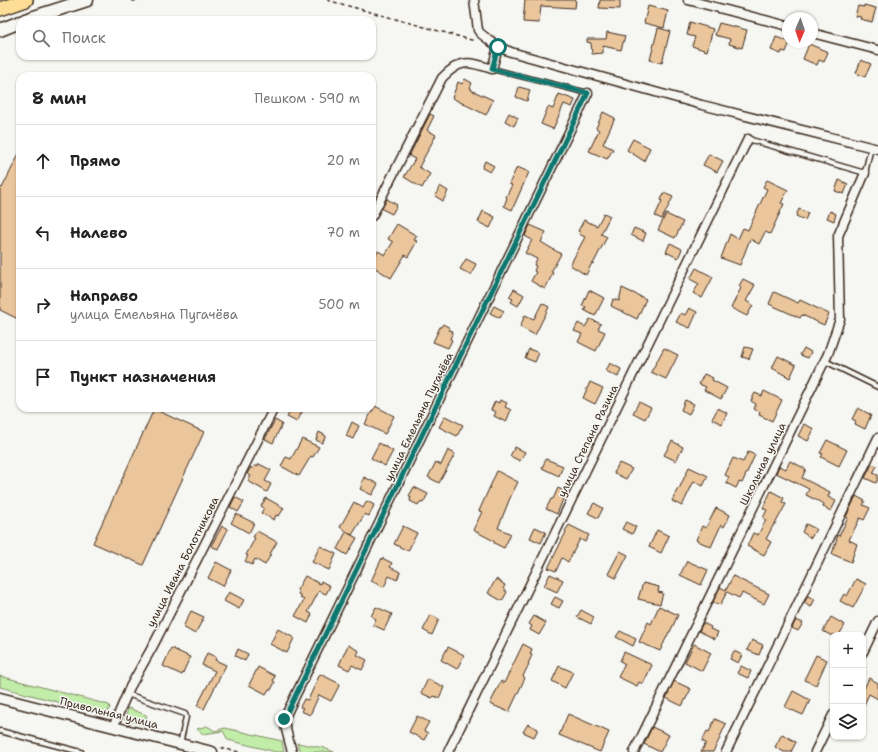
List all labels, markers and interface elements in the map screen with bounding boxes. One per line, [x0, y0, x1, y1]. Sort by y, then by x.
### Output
north arrow [782, 12, 818, 48]
search box [16, 16, 376, 60]
icon: search [30, 27, 52, 49]
text: Поиск [62, 28, 106, 48]
route start [489, 38, 507, 56]
text: 8 мин [32, 87, 87, 109]
text: Пешком · 590 m [255, 90, 360, 107]
icon: ahead [32, 150, 54, 172]
text: Прямо [70, 151, 120, 171]
text: 20 m [327, 152, 360, 169]
icon: left [32, 222, 54, 244]
text: Налево [70, 223, 128, 243]
text: 70 m [326, 224, 360, 241]
text: Направо [70, 286, 138, 306]
icon: right [32, 294, 54, 316]
text: 500 m [318, 296, 360, 313]
text: улица Емельяна Пугачёва [70, 306, 238, 323]
street label: улица Емельяна Пугачёва [381, 350, 457, 484]
icon: arrive [32, 366, 54, 388]
text: Пункт назначения [70, 367, 216, 387]
street label: улица Степана Разина [554, 382, 622, 500]
street label: Школьная улица [736, 420, 790, 508]
street label: улица Ивана Болотникова [144, 494, 223, 630]
map controls [830, 632, 866, 740]
button: + [830, 632, 866, 668]
button: − [830, 668, 866, 704]
street label: Привольная улица [58, 694, 160, 733]
button: layers [830, 704, 866, 740]
route end [275, 710, 293, 728]

